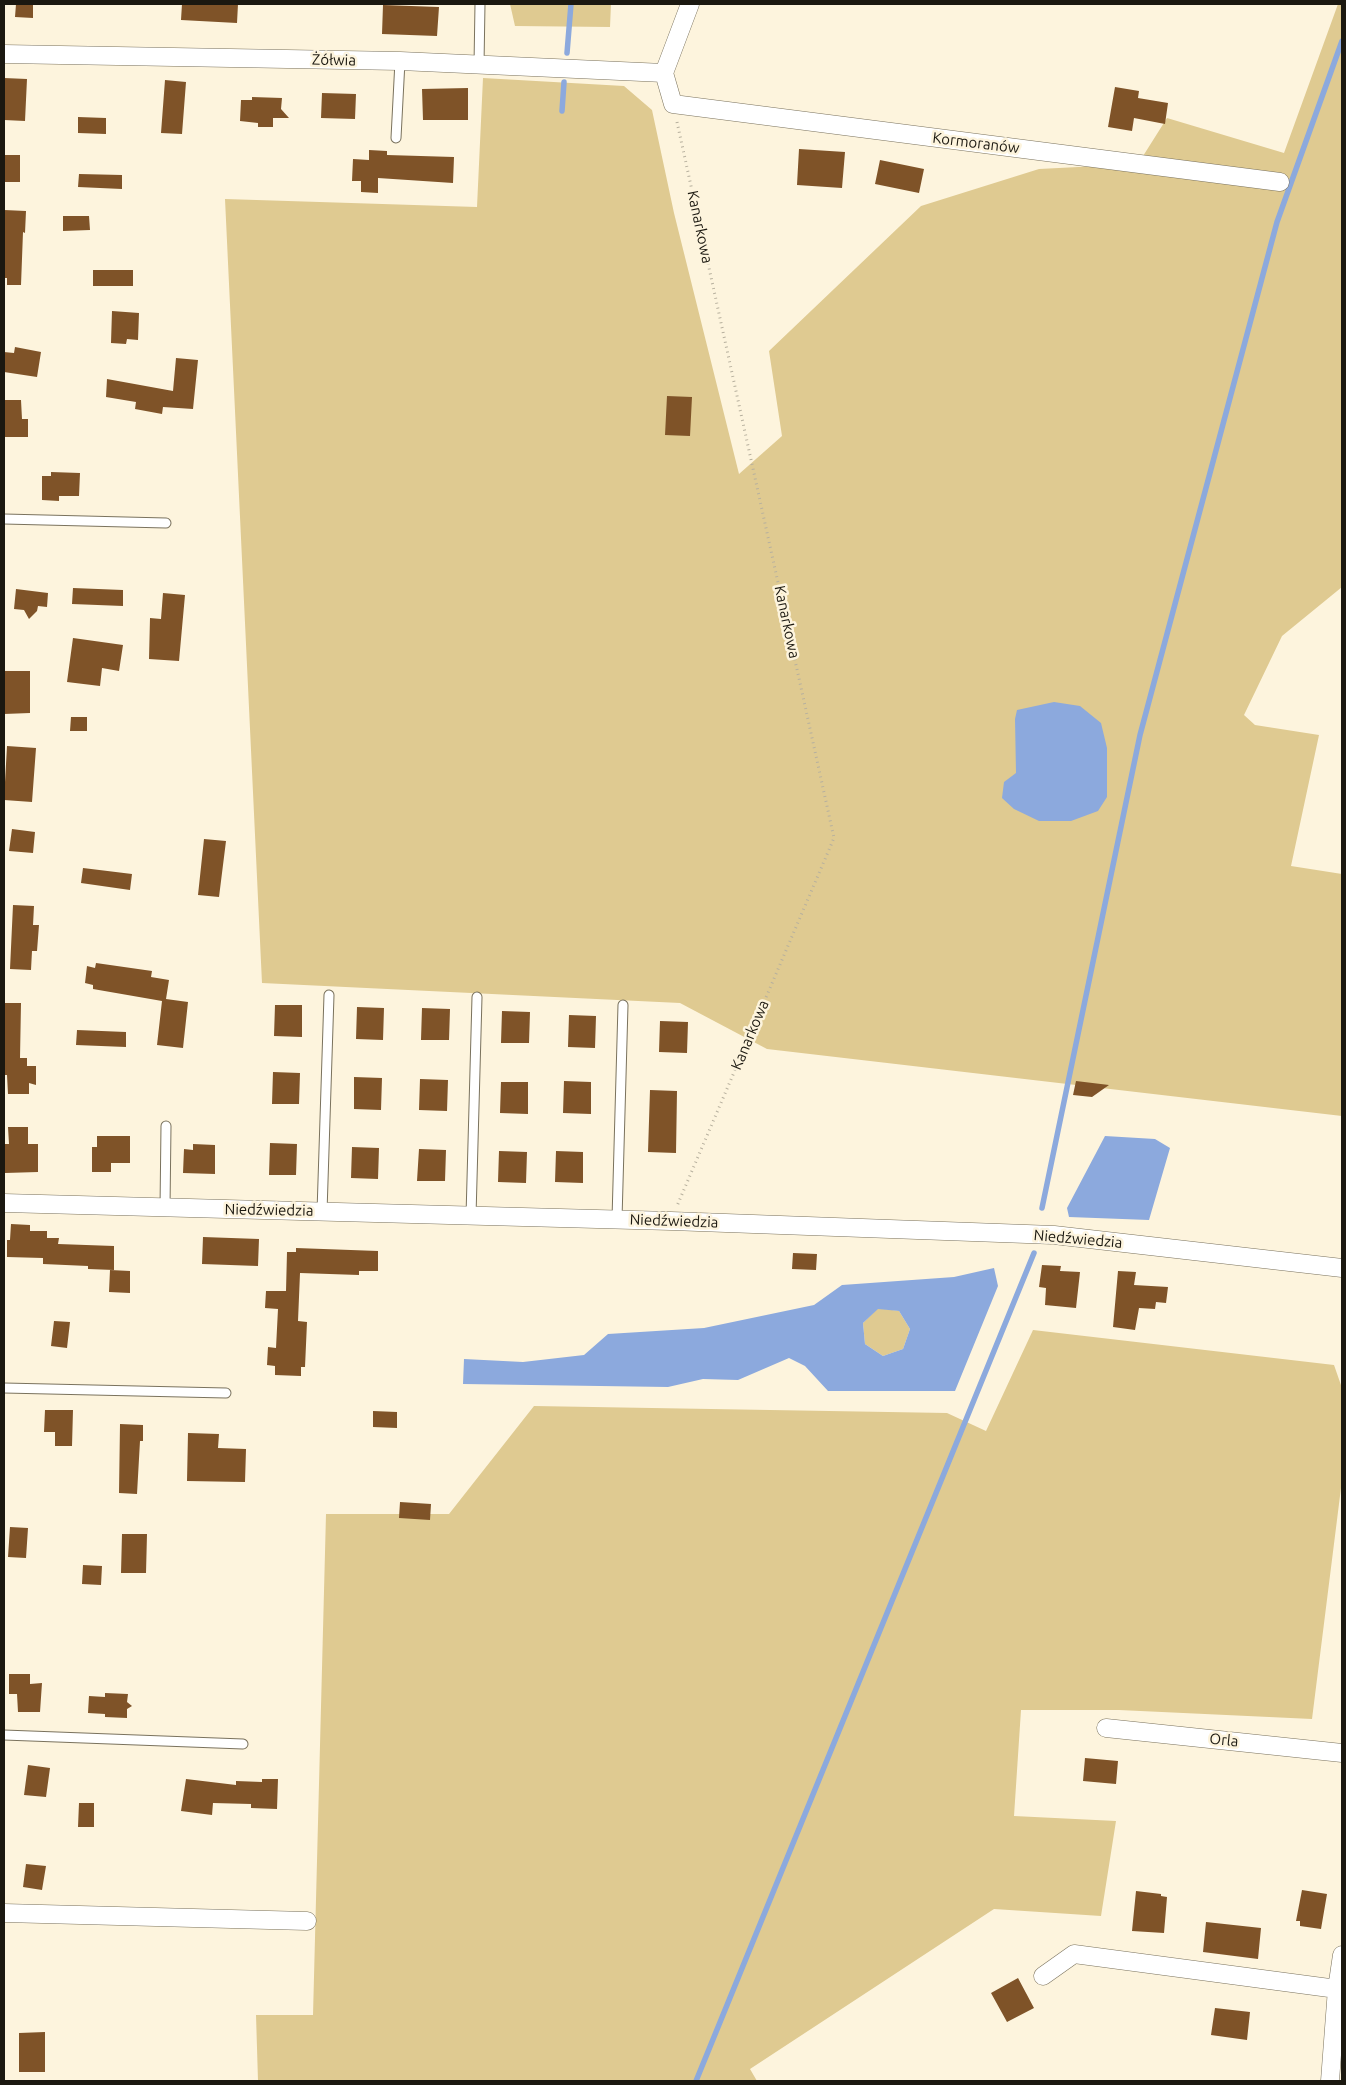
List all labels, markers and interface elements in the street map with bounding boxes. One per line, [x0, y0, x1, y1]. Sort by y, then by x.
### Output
street label: Żółwia [312, 51, 356, 69]
street label: Kormoranów [931, 129, 1021, 157]
street label: Kanarkowa [683, 189, 717, 265]
street label: Kanarkowa [770, 584, 804, 660]
street label: Kanarkowa [727, 997, 773, 1073]
street label: Niedźwiedzia [224, 1200, 314, 1220]
street label: Niedźwiedzia [629, 1210, 719, 1232]
street label: Niedźwiedzia [1033, 1226, 1123, 1252]
street label: Orla [1209, 1730, 1239, 1750]

